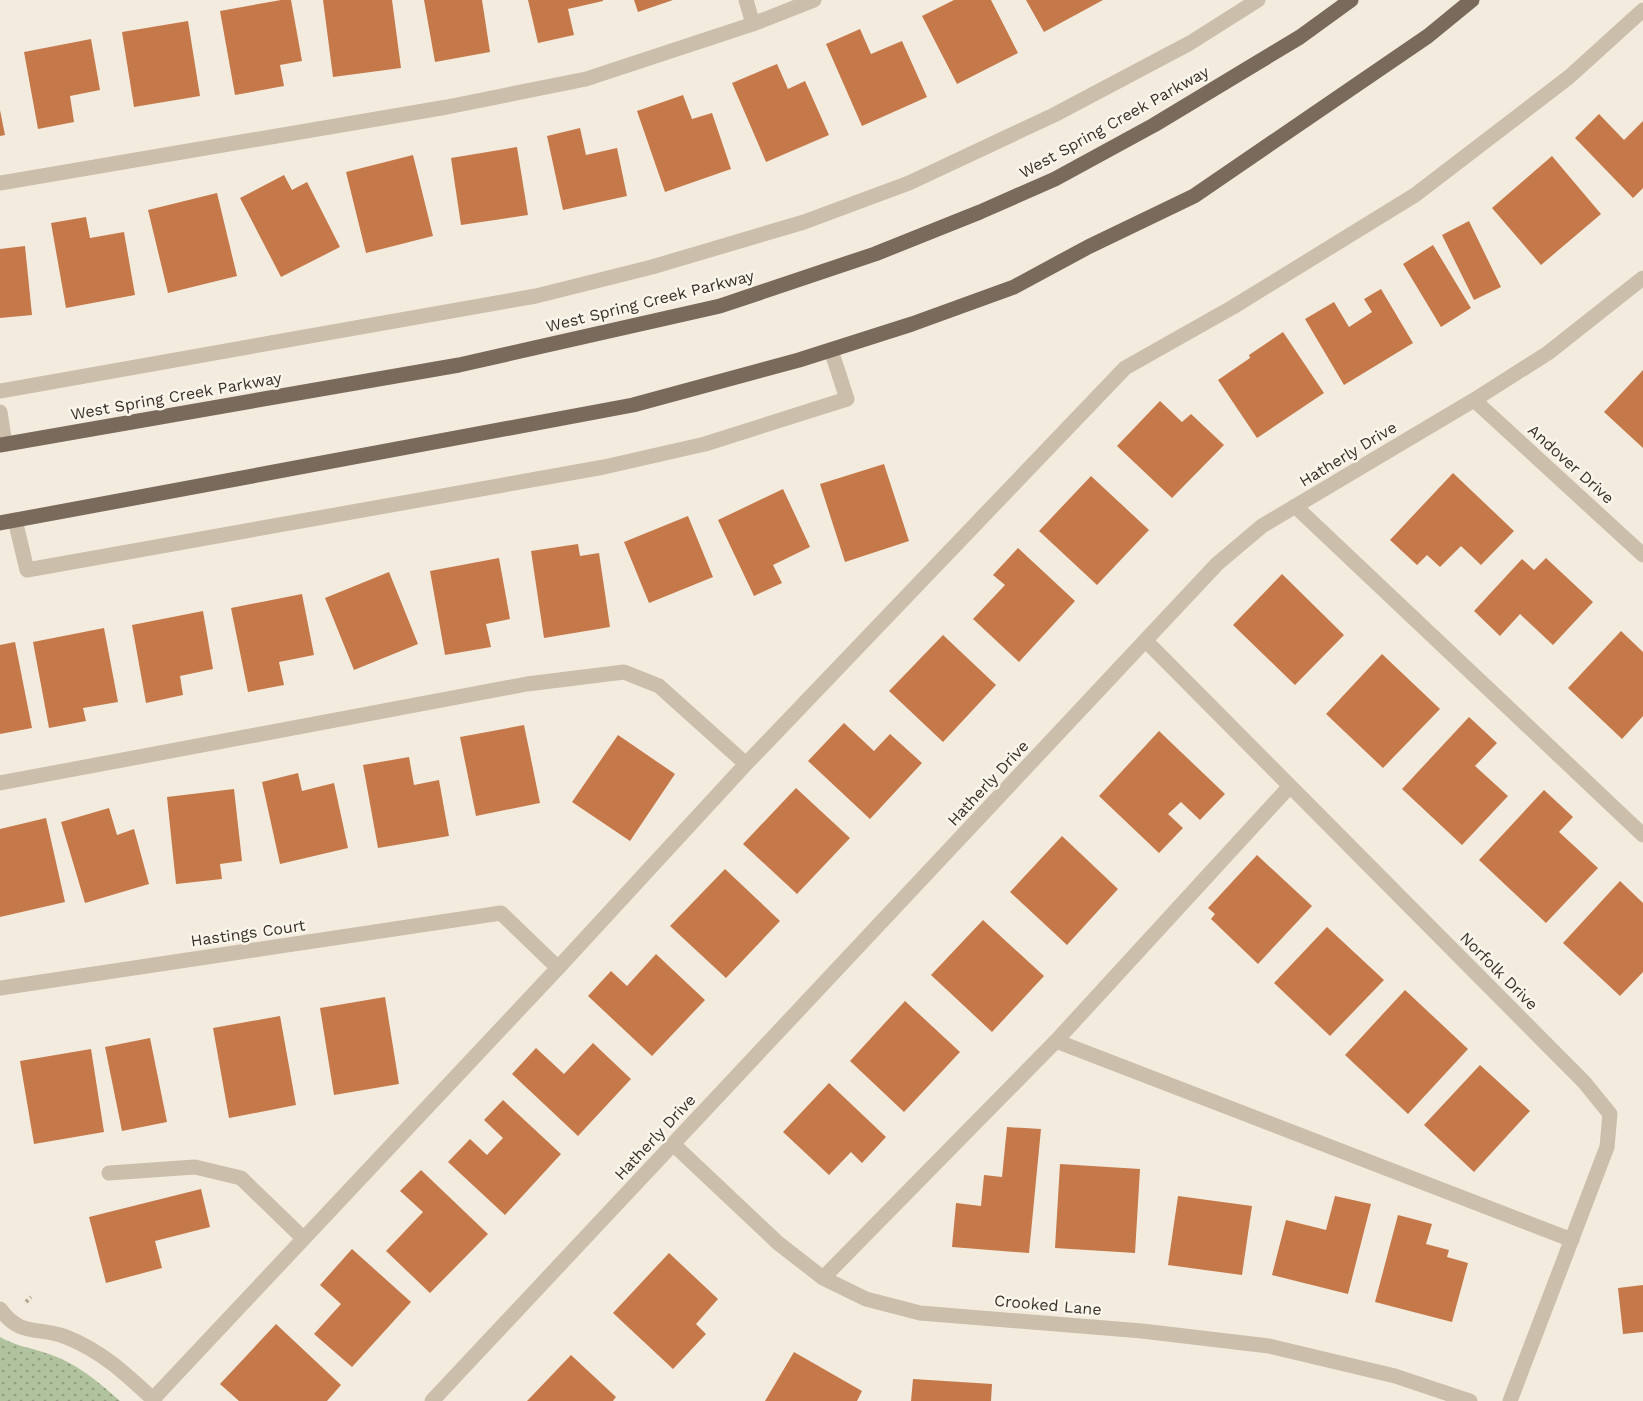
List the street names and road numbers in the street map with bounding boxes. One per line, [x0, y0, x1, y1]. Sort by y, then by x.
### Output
street label: West Spring Creek Parkway [1016, 61, 1213, 182]
street label: West Spring Creek Parkway [544, 266, 757, 336]
street label: West Spring Creek Parkway [69, 368, 284, 424]
street label: Hatherly Drive [1296, 417, 1400, 491]
street label: Andover Drive [1524, 420, 1618, 508]
street label: Hatherly Drive [943, 736, 1033, 830]
street label: Hastings Court [189, 916, 307, 950]
street label: Norfolk Drive [1456, 928, 1542, 1014]
street label: Hatherly Drive [610, 1090, 700, 1184]
street label: Crooked Lane [994, 1291, 1102, 1319]

